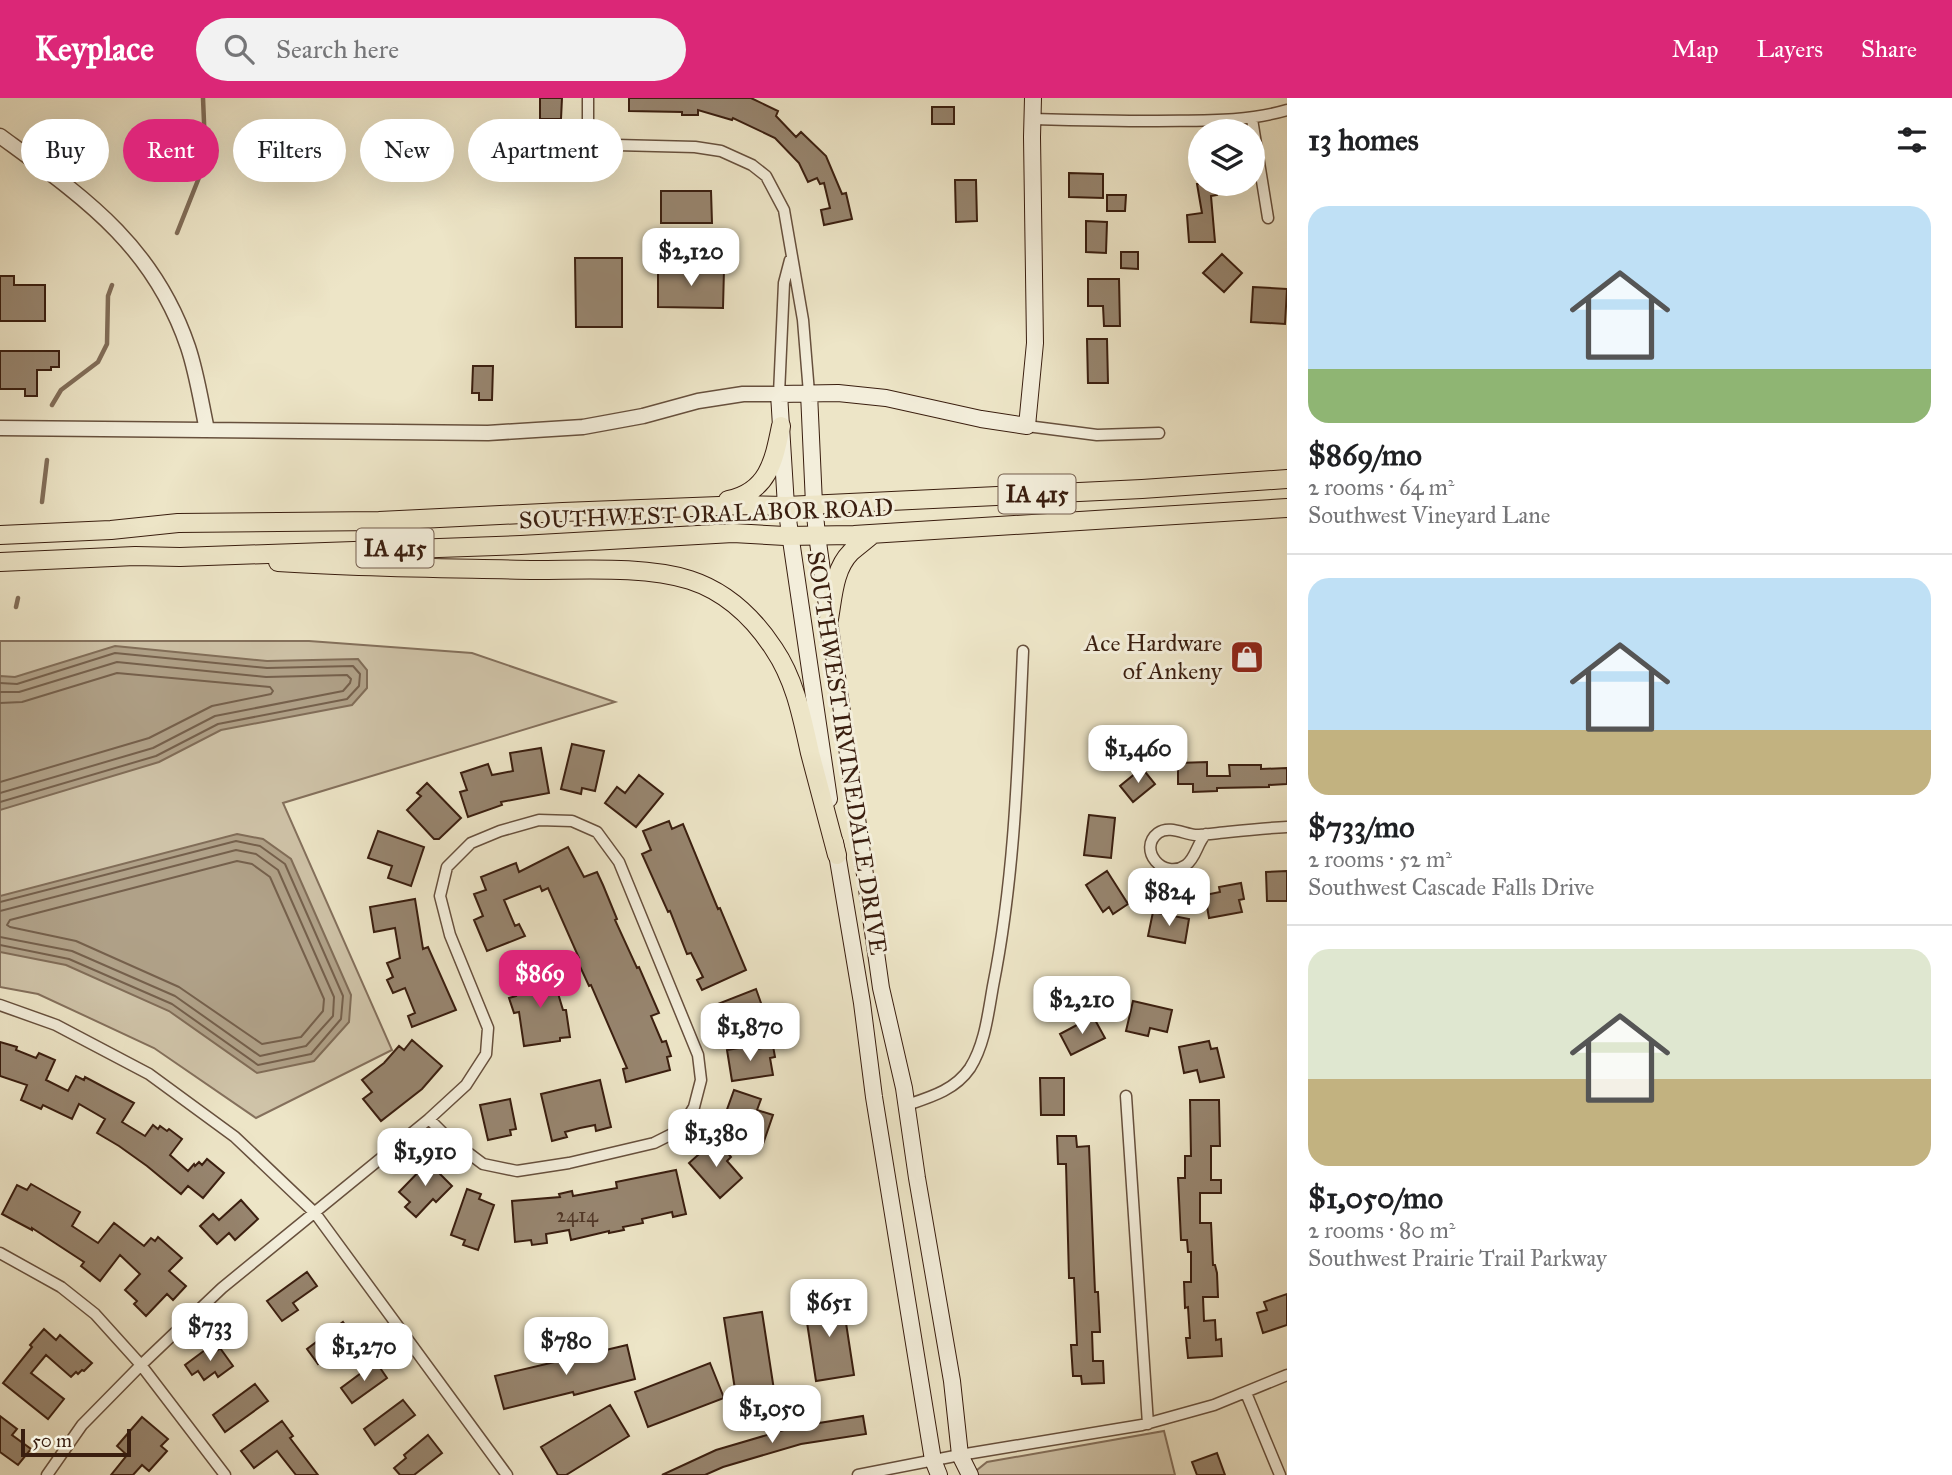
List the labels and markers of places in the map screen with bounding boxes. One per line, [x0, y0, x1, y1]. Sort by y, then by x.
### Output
pin: $2,120 [634, 228, 748, 288]
place label: Ace Hardware of Ankeny [1083, 628, 1223, 686]
shop icon: Ace Hardware of Ankeny [1228, 638, 1266, 676]
pin: $1,460 [1081, 726, 1195, 785]
pin: $824 [1128, 868, 1210, 928]
pin: $869 [499, 950, 581, 1010]
pin: $2,210 [1025, 976, 1139, 1036]
pin: $1,870 [693, 1004, 807, 1063]
pin: $1,380 [659, 1110, 773, 1169]
pin: $1,910 [368, 1128, 482, 1188]
pin: $651 [788, 1280, 870, 1339]
pin: $733 [169, 1304, 251, 1363]
pin: $780 [525, 1318, 607, 1377]
pin: $1,270 [307, 1324, 421, 1383]
pin: $1,050 [715, 1386, 829, 1445]

